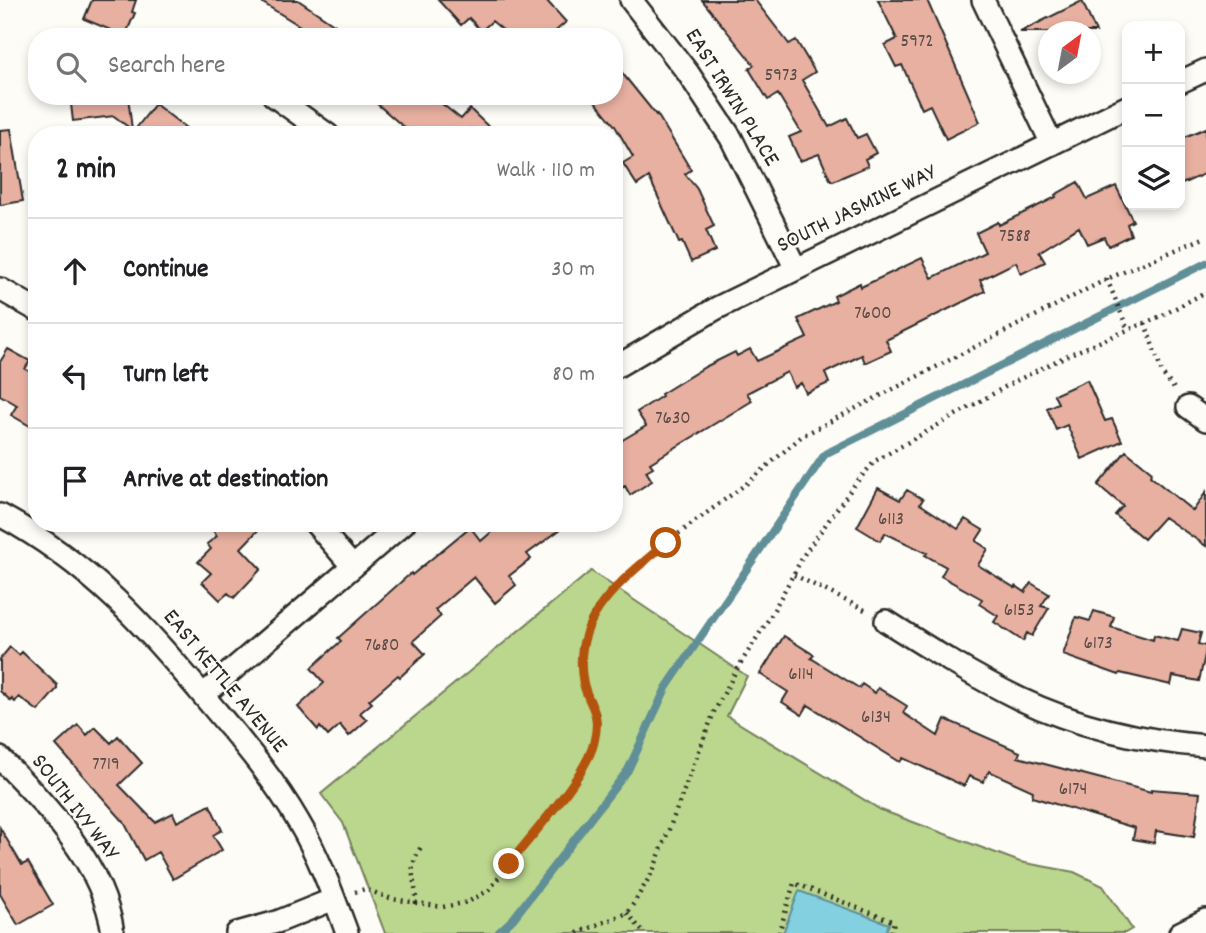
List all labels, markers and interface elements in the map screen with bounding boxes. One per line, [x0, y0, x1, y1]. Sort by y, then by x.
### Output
north arrow [1038, 21, 1101, 84]
map controls [1122, 21, 1185, 210]
button: + [1122, 21, 1185, 84]
street label: EAST IRWIN PLACE [675, 23, 787, 174]
search box [28, 28, 623, 105]
house number: 5972 [900, 29, 934, 56]
icon: search [52, 48, 90, 86]
text: Search here [108, 48, 226, 85]
house number: 5973 [764, 63, 798, 90]
button: − [1122, 84, 1185, 147]
button: layers [1122, 147, 1185, 210]
text: 2 min [56, 150, 116, 193]
text: Walk · 110 m [497, 155, 595, 188]
street label: SOUTH JASMINE WAY [772, 157, 943, 263]
house number: 7588 [999, 224, 1031, 251]
icon: ahead [56, 252, 94, 290]
text: Continue [123, 252, 208, 289]
text: 30 m [551, 254, 595, 287]
house number: 7600 [854, 301, 892, 328]
icon: left [56, 357, 94, 395]
text: Turn left [123, 357, 209, 394]
text: 80 m [552, 359, 595, 392]
house number: 7630 [655, 406, 691, 433]
icon: arrive [56, 462, 94, 500]
text: Arrive at destination [123, 462, 328, 499]
house number: 6113 [878, 507, 904, 534]
route start [650, 527, 681, 558]
house number: 6153 [1004, 598, 1034, 625]
street label: EAST KETTLE AVENUE [154, 603, 295, 762]
house number: 6173 [1083, 631, 1113, 658]
house number: 7680 [365, 633, 399, 660]
house number: 6114 [788, 662, 814, 689]
house number: 6134 [861, 705, 891, 732]
street label: SOUTH IVY WAY [22, 748, 126, 869]
house number: 7719 [92, 752, 120, 779]
house number: 6174 [1059, 777, 1087, 804]
route end [493, 848, 524, 879]

